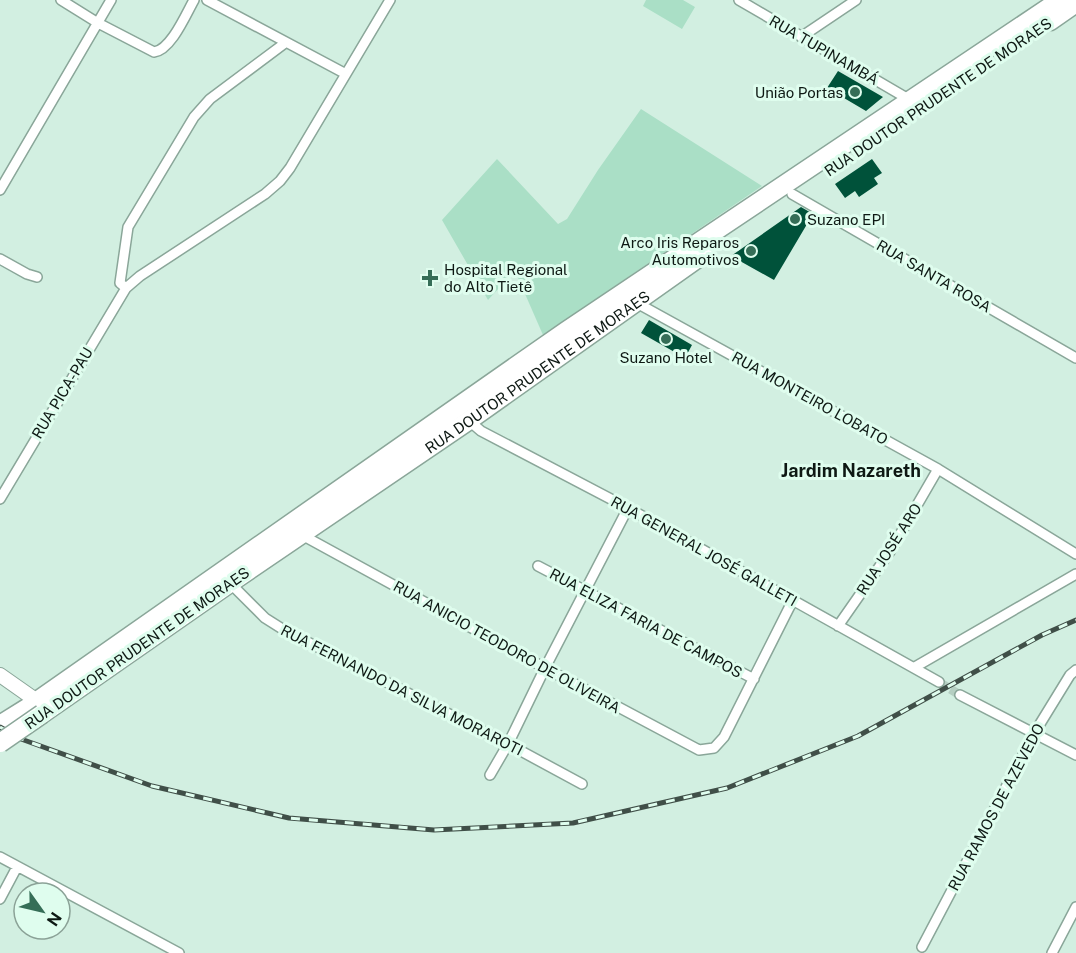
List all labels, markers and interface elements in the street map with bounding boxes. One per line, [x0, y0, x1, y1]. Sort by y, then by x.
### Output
street label: RUA TUPINAMBÁ [766, 12, 882, 88]
street label: RUA DOUTOR PRUDENTE DE MORAES [821, 14, 1055, 180]
place label: União Portas [755, 84, 843, 101]
marker: União Portas [848, 85, 862, 99]
place label: Suzano EPI [807, 211, 885, 228]
marker: Suzano EPI [788, 212, 802, 226]
place label: Arco Iris Reparos Automotivos [620, 234, 739, 268]
street label: RUA SANTA ROSA [874, 236, 994, 316]
marker: Arco Iris Reparos Automotivos [744, 244, 758, 258]
place label: Hospital Regional do Alto Tietê [444, 261, 568, 295]
marker: Hospital Regional do Alto Tietê [421, 269, 439, 287]
street label: RUA DOUTOR PRUDENTE DE MORAES [422, 287, 653, 456]
marker: Suzano Hotel [659, 332, 673, 346]
street label: RUA PICA-PAU [28, 344, 96, 442]
street label: RUA MONTEIRO LOBATO [729, 348, 891, 448]
place label: Suzano Hotel [619, 349, 713, 366]
district label: Jardim Nazareth [781, 460, 921, 481]
street label: RUA GENERAL JOSÉ GALLETI [608, 493, 800, 609]
street label: RUA JOSÉ ARO [853, 500, 925, 598]
street label: RUA DOUTOR PRUDENTE DE MORAES [21, 564, 253, 732]
street label: RUA ELIZA FARIA DE CAMPOS [547, 565, 745, 681]
street label: RUA ANICIO TEODORO DE OLIVEIRA [391, 577, 624, 717]
street label: RUA FERNANDO DA SILVA MORAROTI [278, 621, 526, 759]
street label: RUA RAMOS DE AZEVEDO [945, 721, 1047, 893]
north arrow [12, 881, 72, 941]
text: N [43, 909, 65, 930]

